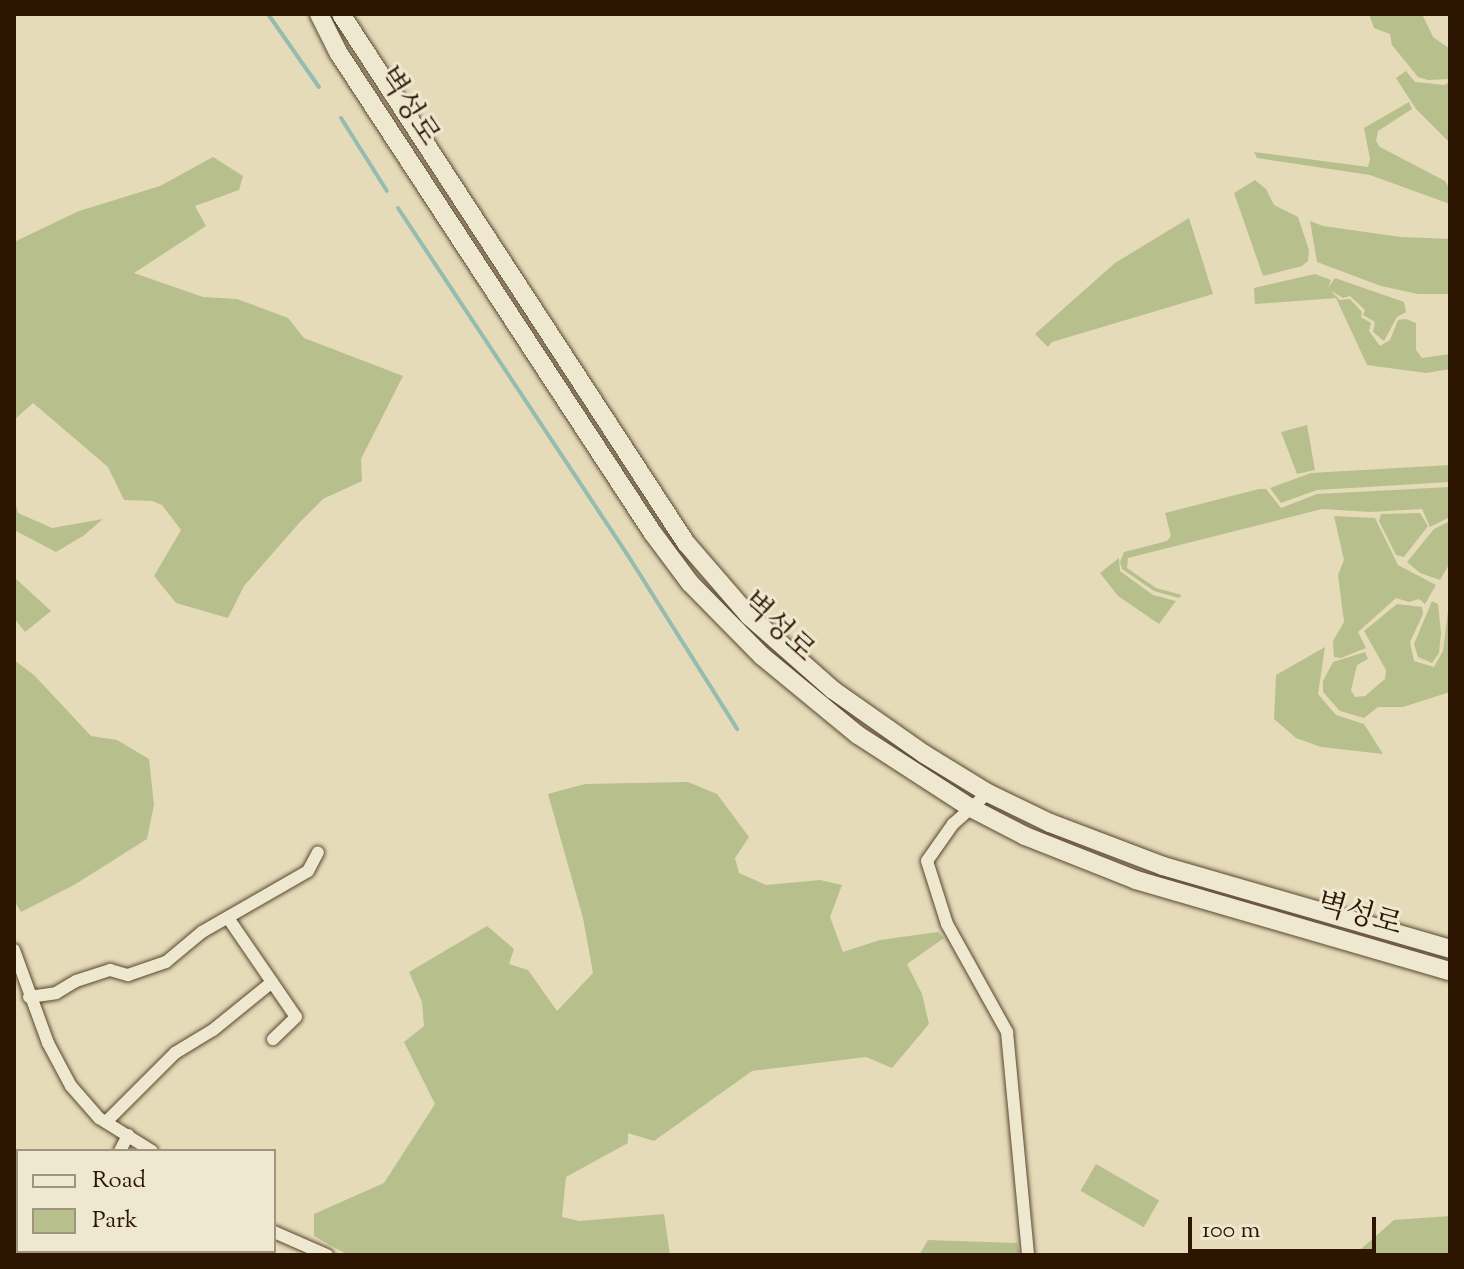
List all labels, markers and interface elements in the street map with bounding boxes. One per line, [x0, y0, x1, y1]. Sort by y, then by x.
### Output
street label: 벽성로 [368, 61, 446, 153]
street label: 벽성로 [733, 585, 821, 671]
street label: 벽성로 [1312, 887, 1406, 945]
legend [16, 1149, 276, 1253]
text: Road [92, 1164, 146, 1198]
scale bar [1192, 1201, 1380, 1251]
text: Park [92, 1204, 138, 1238]
text: 100 m [1202, 1214, 1260, 1248]

